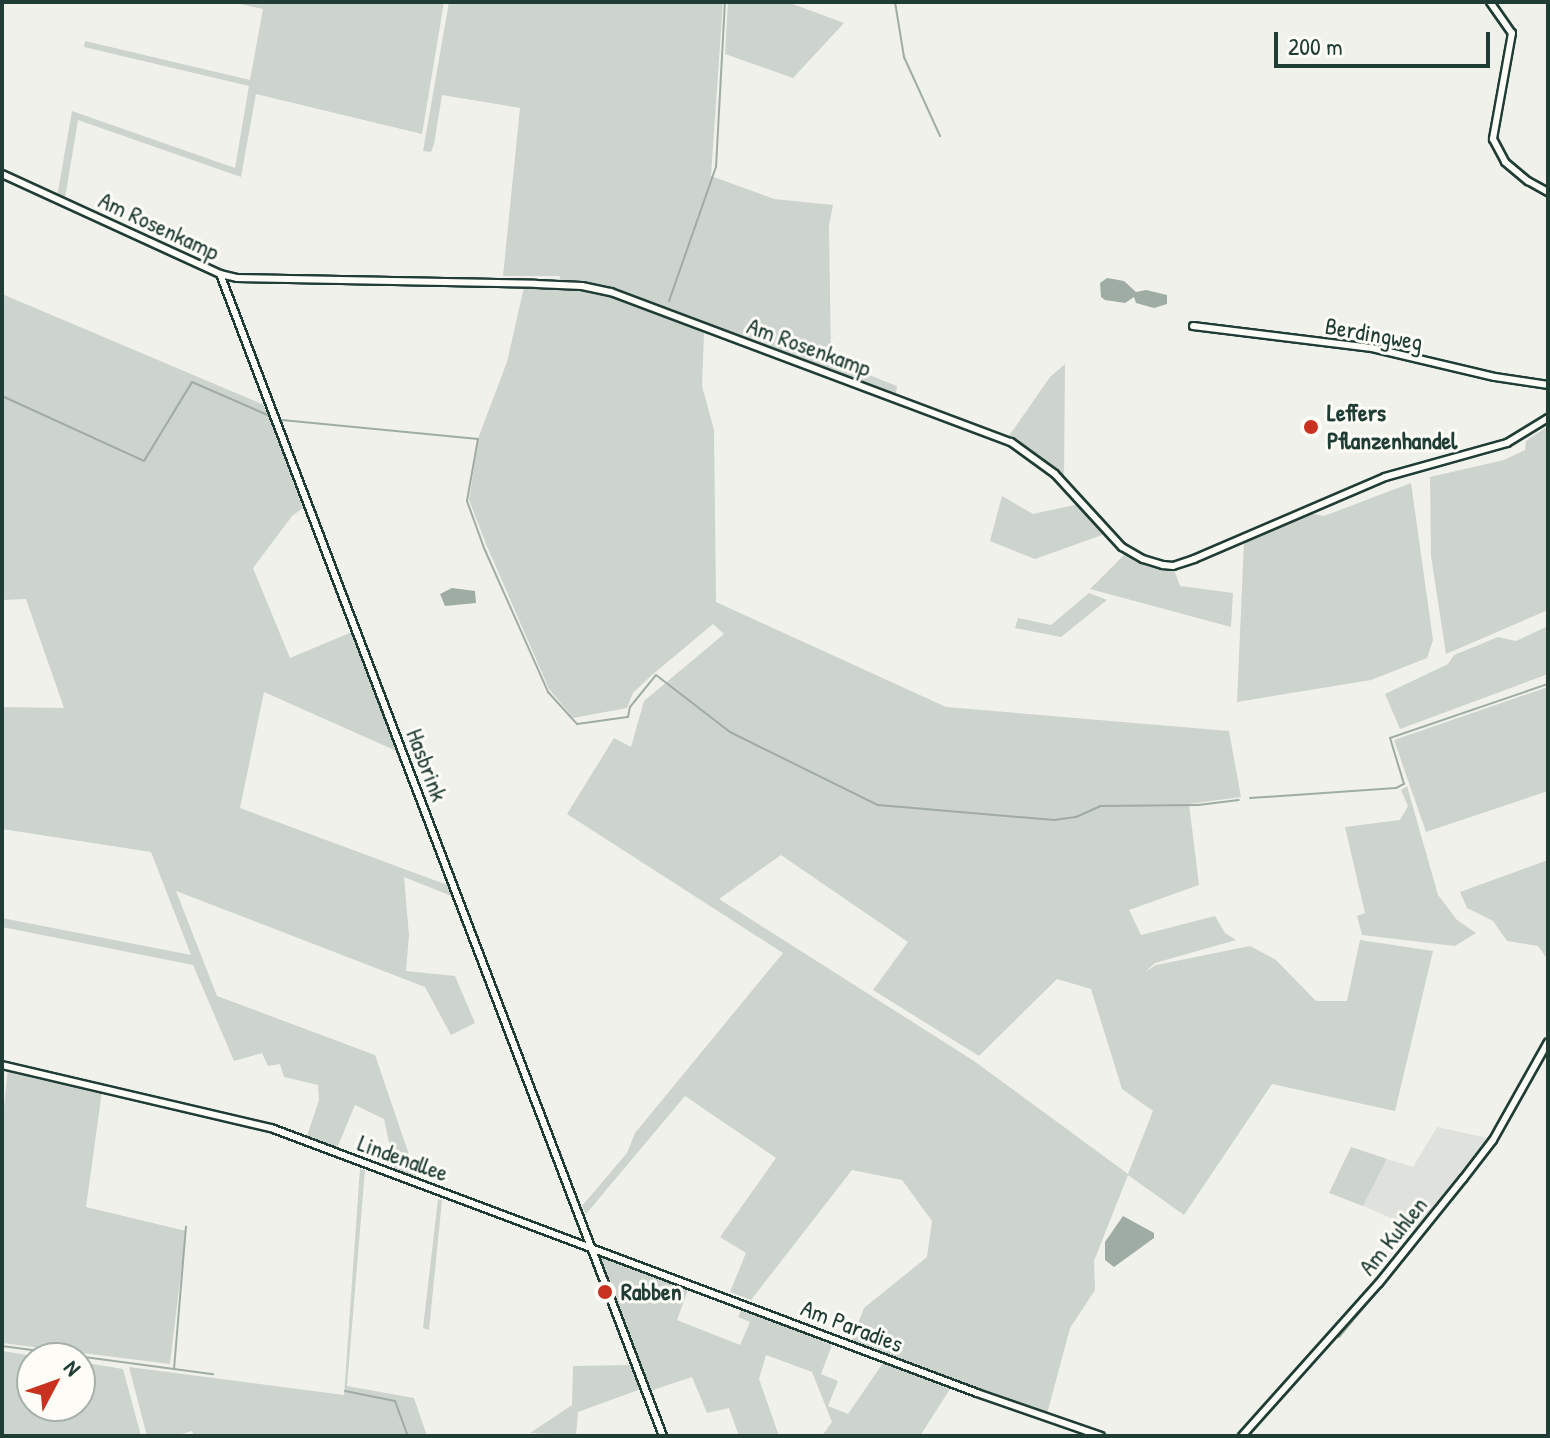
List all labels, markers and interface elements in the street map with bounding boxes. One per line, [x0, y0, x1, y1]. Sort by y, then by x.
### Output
scale bar [1278, 16, 1494, 66]
text: 200 m [1288, 30, 1343, 62]
street label: Am Rosenkamp [94, 186, 224, 266]
street label: Am Rosenkamp [743, 311, 875, 383]
street label: Berdingweg [1323, 311, 1425, 357]
place label: Leffers Pflanzenhandel [1327, 399, 1457, 455]
marker: Leffers Pflanzenhandel [1302, 418, 1320, 436]
street label: Hasbrink [400, 725, 454, 805]
street label: Lindenallee [354, 1128, 452, 1188]
street label: Am Kuhlen [1353, 1191, 1433, 1281]
place label: Rabben [621, 1278, 681, 1306]
marker: Rabben [596, 1283, 614, 1301]
street label: Am Paradies [797, 1293, 907, 1359]
north arrow [16, 1342, 96, 1422]
text: N [57, 1353, 88, 1382]

